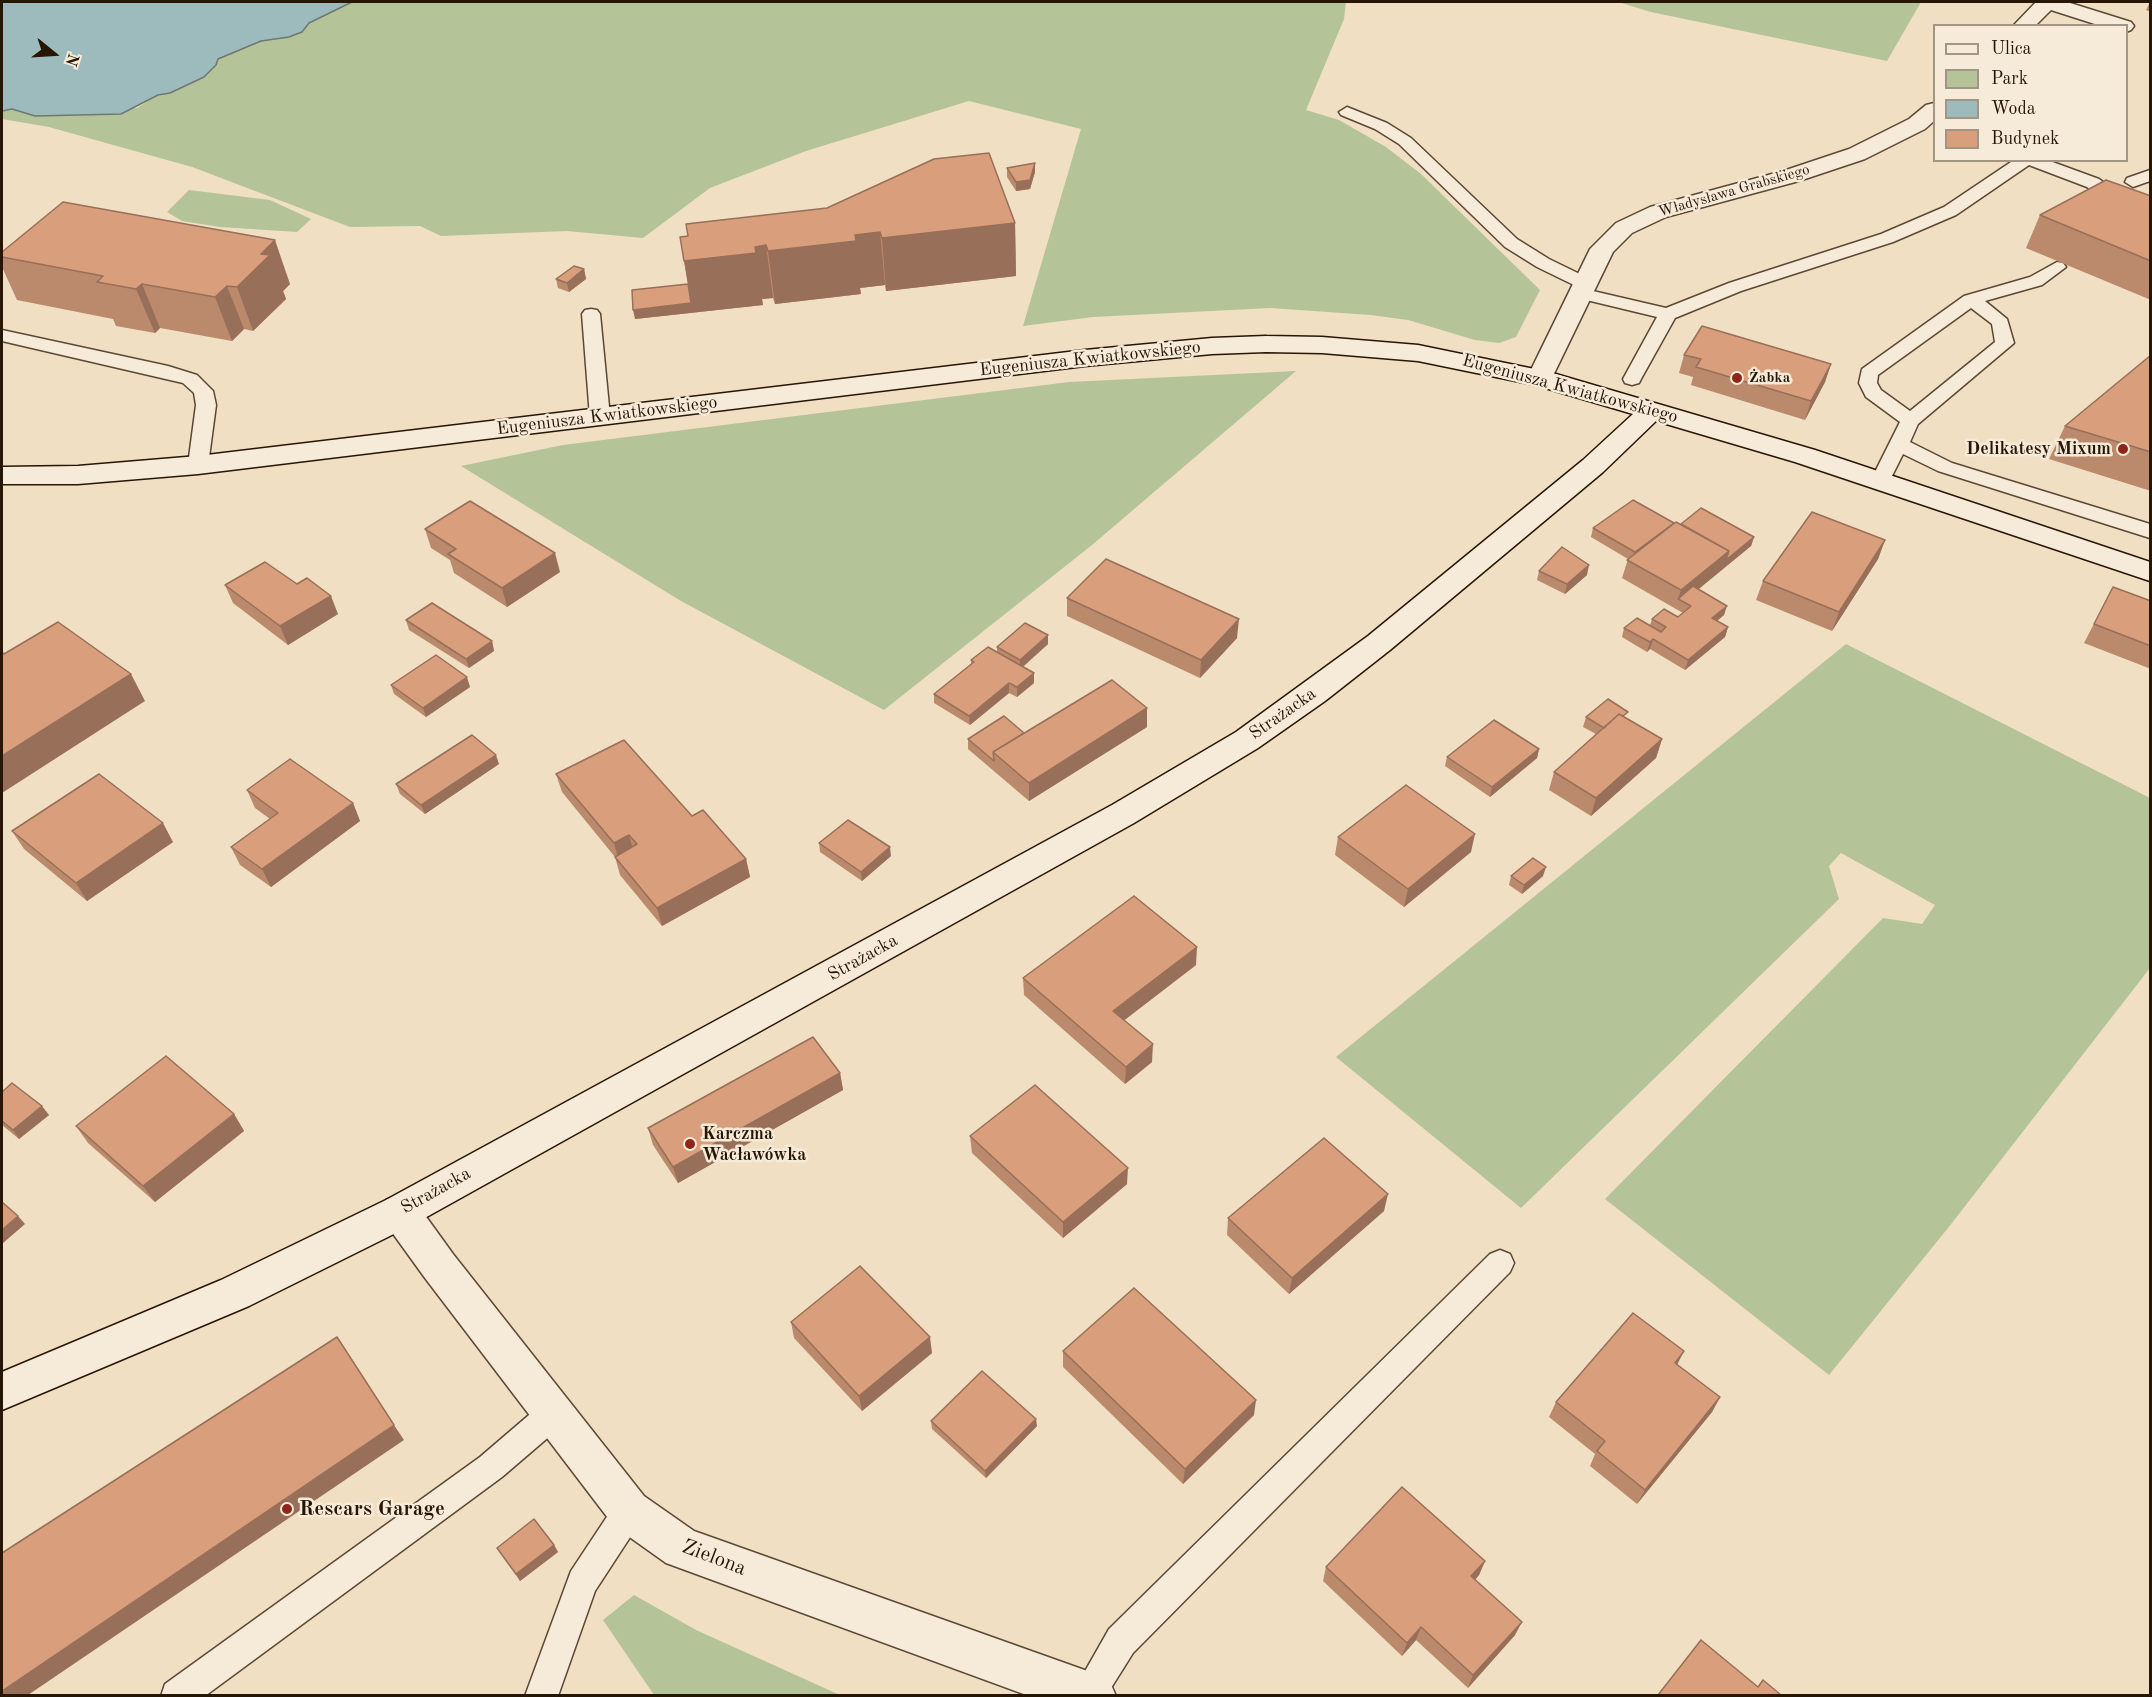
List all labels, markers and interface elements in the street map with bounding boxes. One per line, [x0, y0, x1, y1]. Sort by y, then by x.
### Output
north arrow [24, 24, 84, 84]
legend [1933, 24, 2128, 162]
text: Ulica [1991, 40, 2032, 58]
text: N [62, 51, 81, 68]
text: Park [1991, 70, 2028, 88]
text: Woda [1991, 100, 2036, 118]
text: Budynek [1991, 130, 2059, 148]
street label: Władysława Grabskiego [1656, 161, 1812, 221]
street label: Eugeniusza Kwiatkowskiego [978, 337, 1202, 381]
street label: Eugeniusza Kwiatkowskiego [1460, 350, 1680, 428]
place label: Żabka [1749, 369, 1790, 387]
marker: Żabka [1730, 371, 1744, 385]
street label: Eugeniusza Kwiatkowskiego [495, 392, 719, 440]
place label: Delikatesy Mixum [1966, 438, 2111, 460]
marker: Delikatesy Mixum [2116, 442, 2130, 456]
street label: Strażacka [1245, 683, 1321, 745]
street label: Strażacka [824, 930, 902, 986]
place label: Karczma Wacławówka [702, 1123, 806, 1166]
marker: Karczma Wacławówka [683, 1137, 697, 1151]
street label: Strażacka [397, 1163, 475, 1219]
place label: Rescars Garage [299, 1496, 445, 1522]
marker: Rescars Garage [280, 1502, 294, 1516]
street label: Zielona [678, 1534, 750, 1582]

